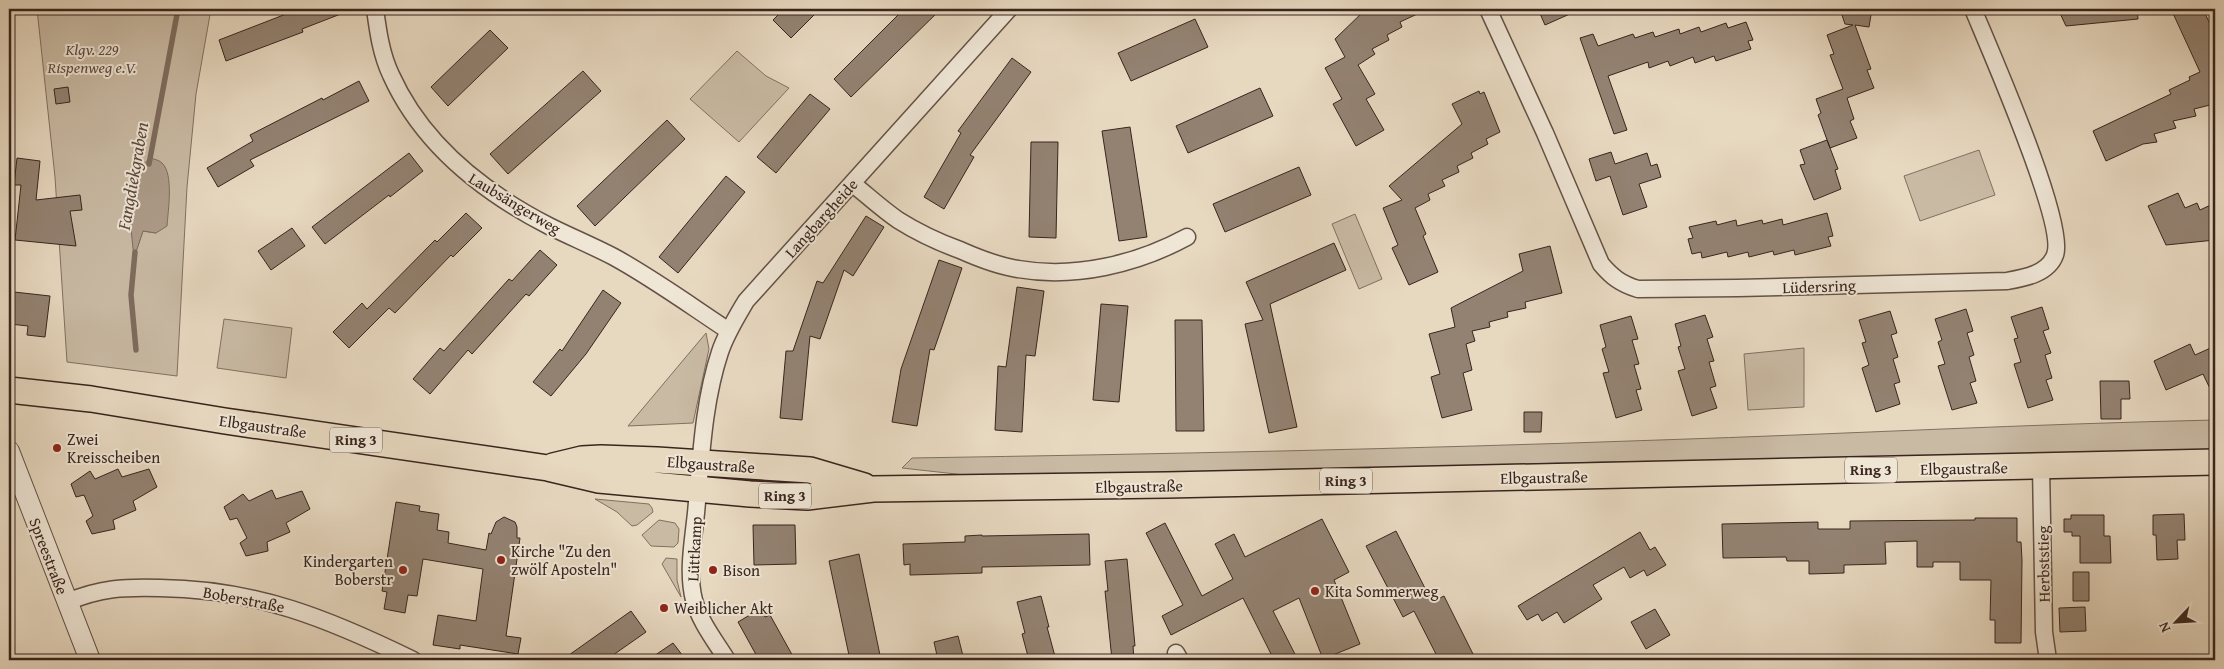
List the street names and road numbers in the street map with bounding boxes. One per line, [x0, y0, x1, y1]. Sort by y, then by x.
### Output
street label: Laubsängerweg [464, 166, 566, 240]
street label: Langbargheide [779, 173, 863, 263]
street label: Lüdersring [1782, 273, 1856, 299]
street label: Elbgaustraße [218, 408, 308, 444]
road number: Ring 3 [330, 428, 382, 452]
street label: Elbgaustraße [666, 449, 756, 479]
street label: Elbgaustraße [1920, 455, 2008, 481]
road number: Ring 3 [1845, 458, 1897, 482]
street label: Elbgaustraße [1500, 464, 1588, 490]
road number: Ring 3 [1320, 468, 1372, 494]
street label: Elbgaustraße [1095, 473, 1183, 499]
road number: Ring 3 [759, 484, 811, 508]
street label: Spreestraße [23, 514, 75, 598]
street label: Lüttkamp [680, 515, 708, 582]
street label: Herbststieg [2030, 525, 2056, 603]
street label: Boberstraße [201, 579, 287, 619]

